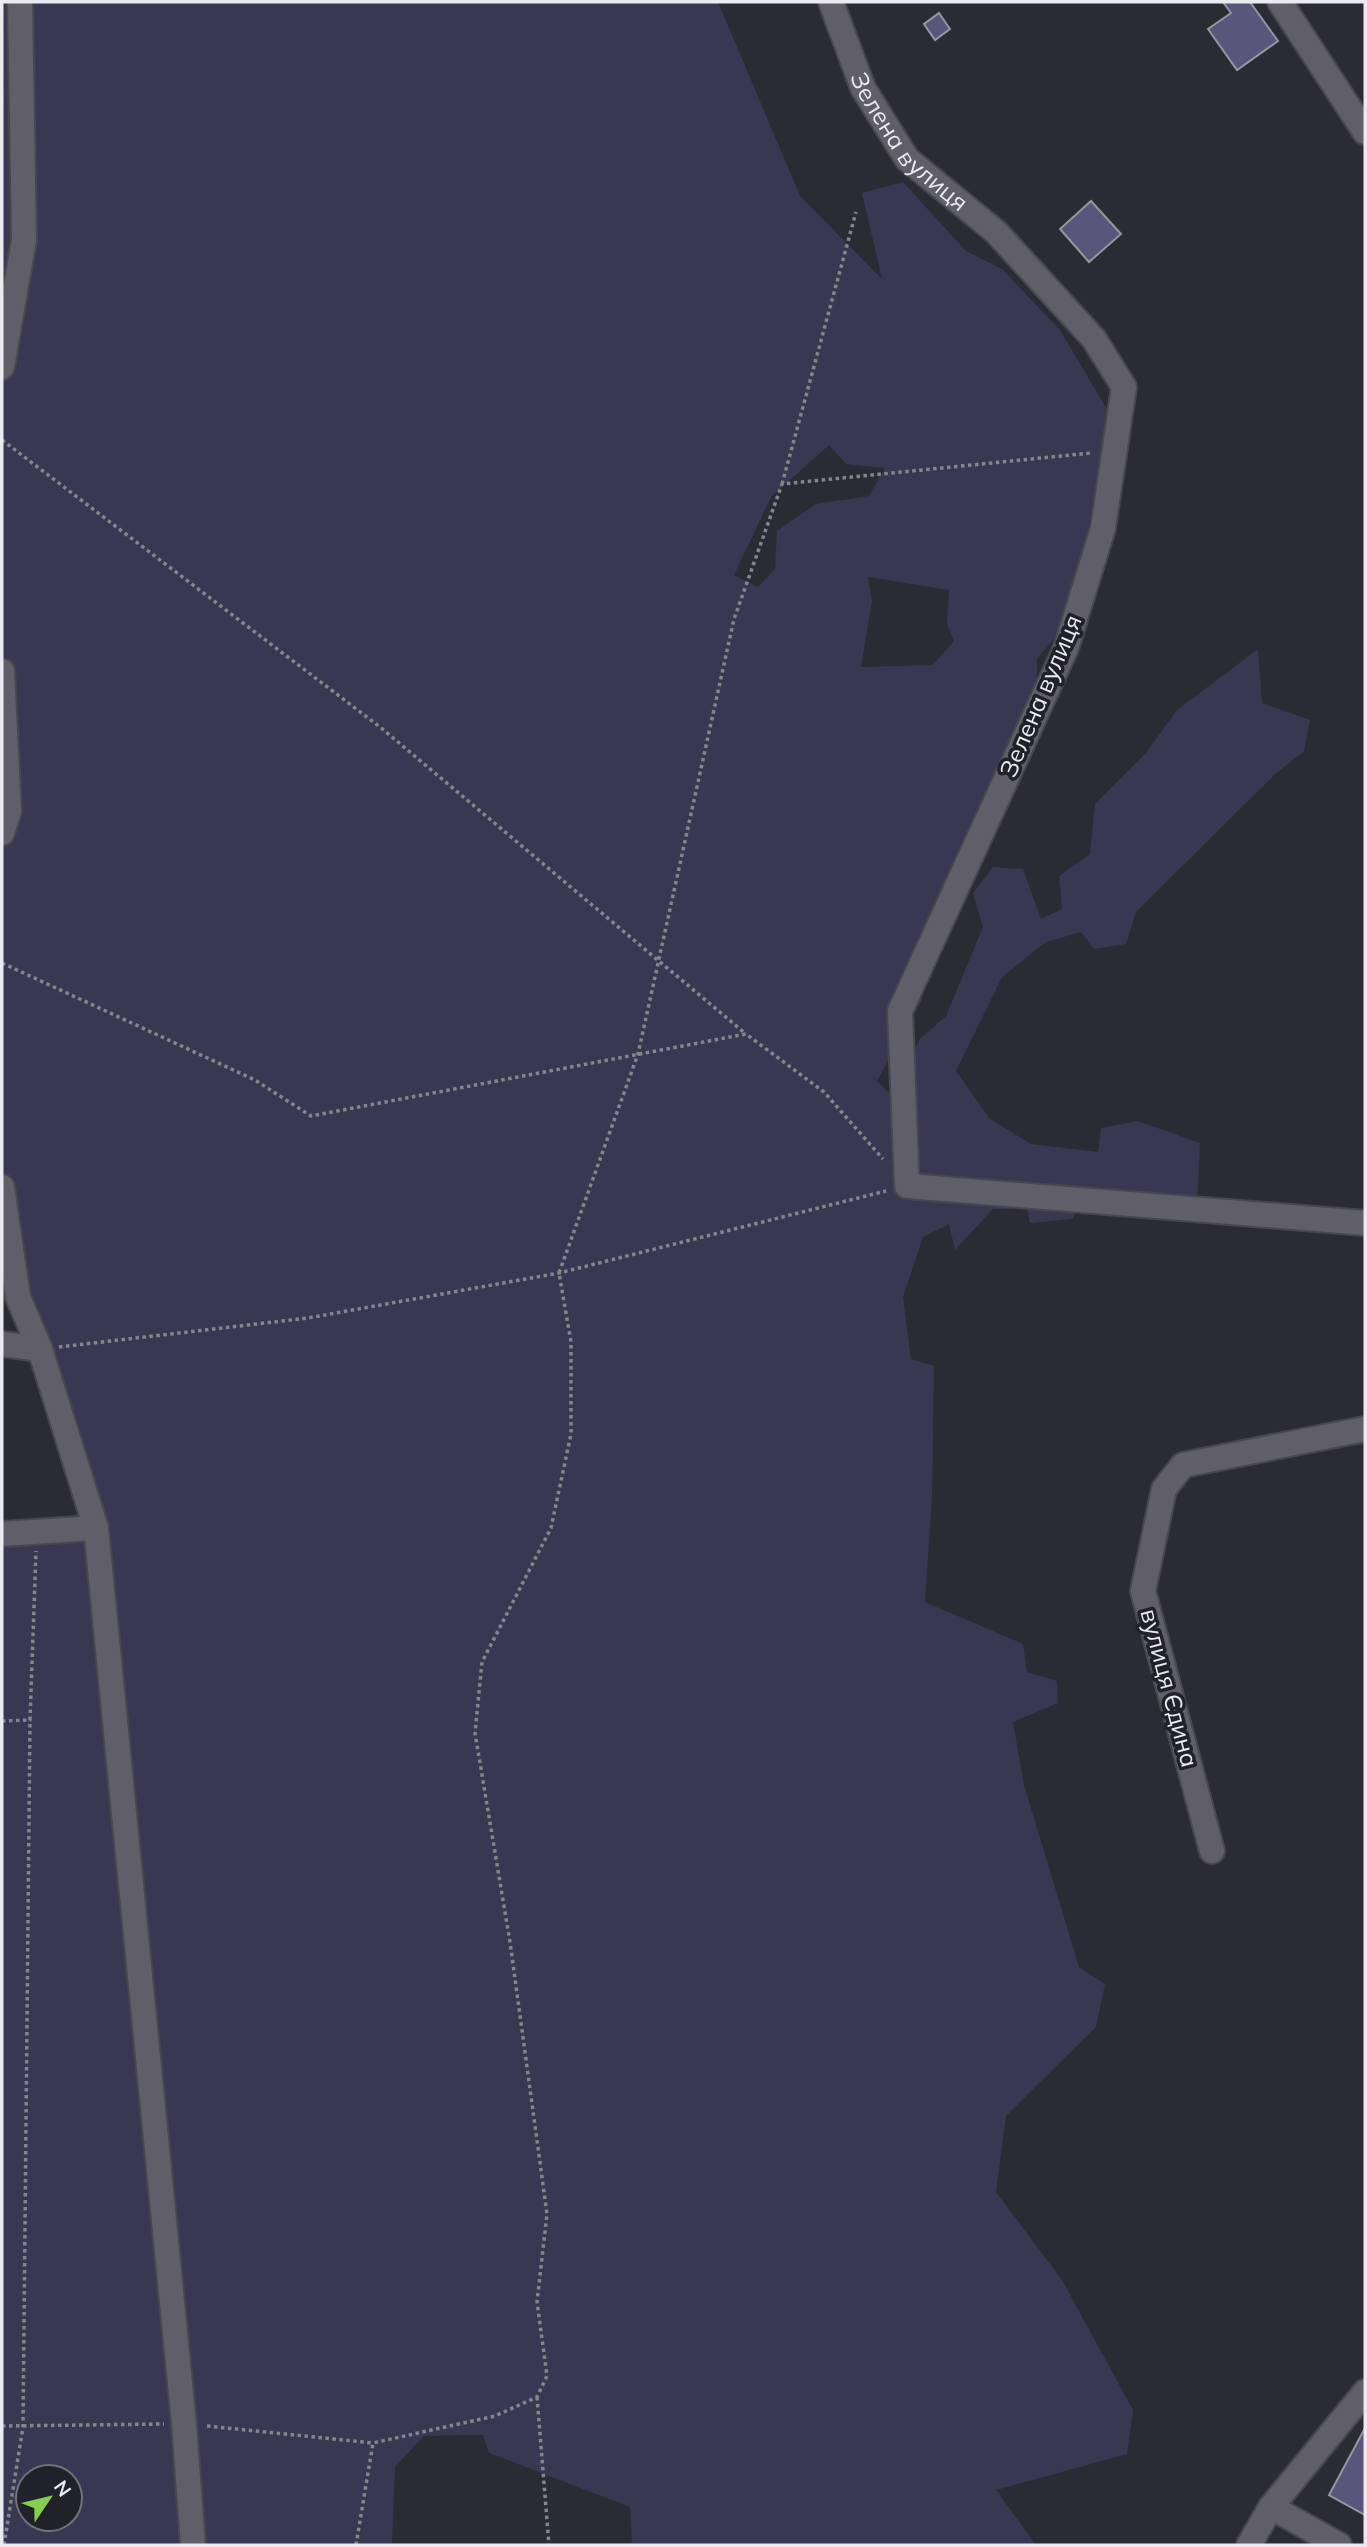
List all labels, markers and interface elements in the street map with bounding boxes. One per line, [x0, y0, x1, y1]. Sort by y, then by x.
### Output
street label: Зелена вулиця [844, 68, 975, 217]
street label: Зелена вулиця [992, 610, 1088, 781]
street label: вулиця Єдина [1134, 1605, 1205, 1770]
north arrow [14, 2463, 84, 2533]
text: N [49, 2475, 77, 2501]

